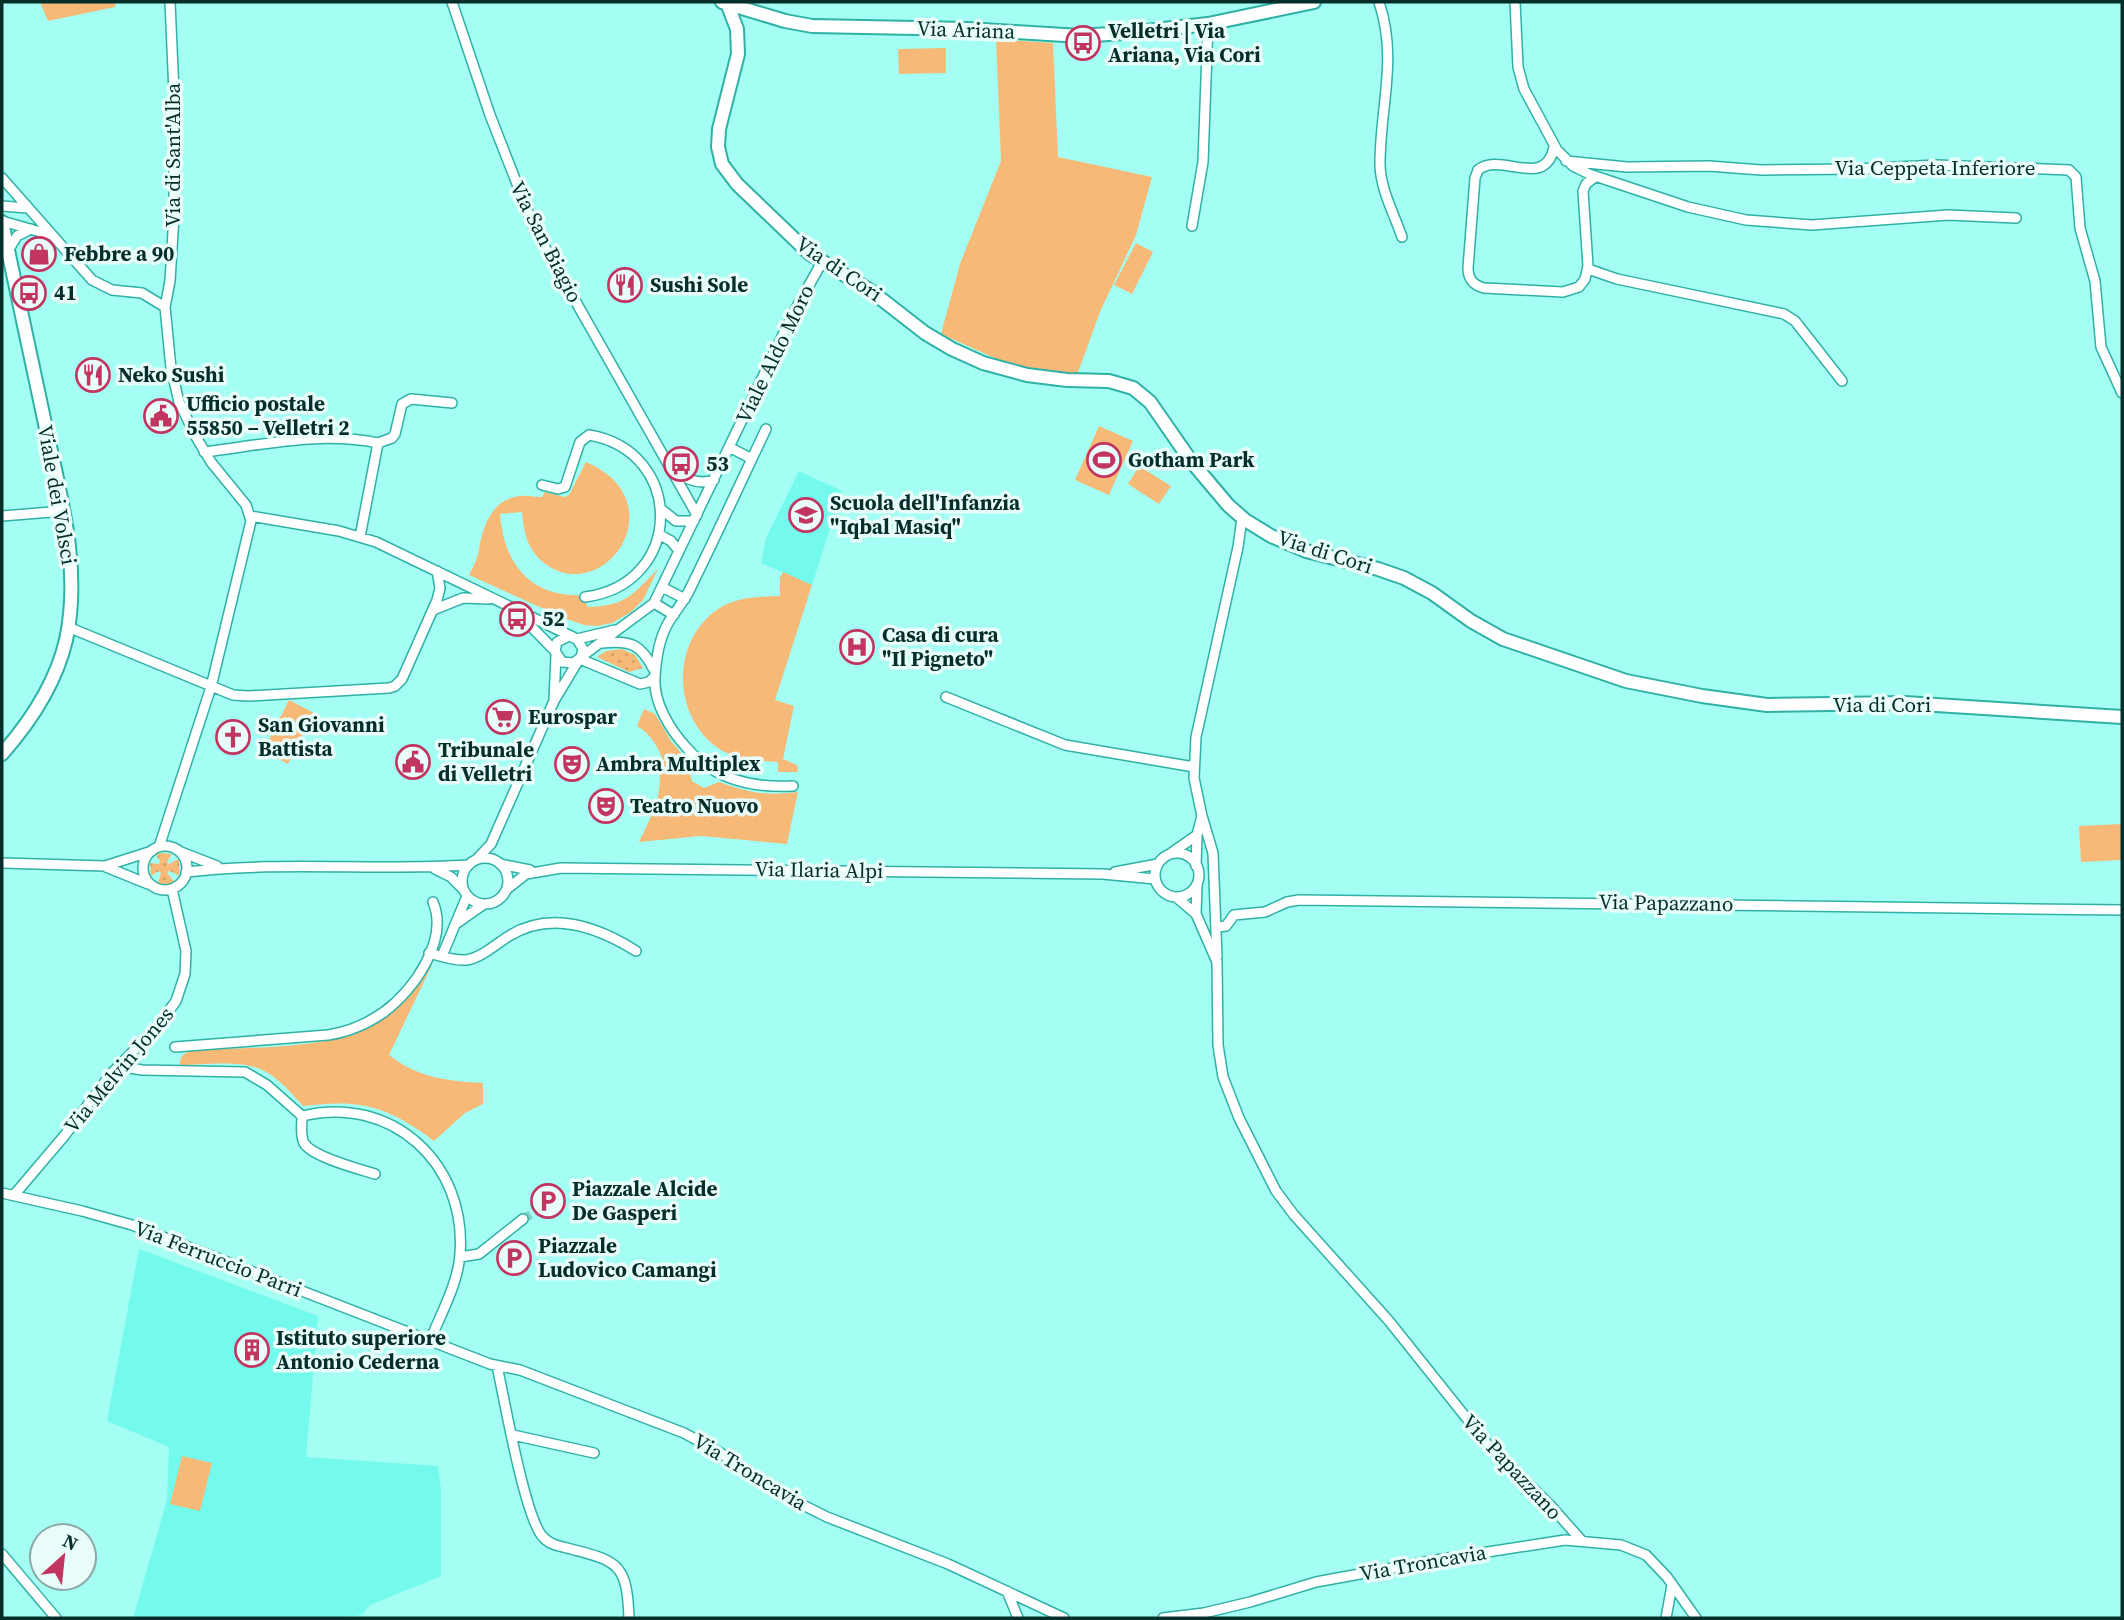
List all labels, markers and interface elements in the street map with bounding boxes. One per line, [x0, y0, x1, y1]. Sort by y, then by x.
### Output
street label: Via Ariana [916, 13, 1016, 46]
place label: Velletri | Via Ariana, Via Cori [1108, 16, 1261, 69]
bus stop icon: Velletri | Via Ariana, Via Cori [1064, 24, 1102, 62]
street label: Via di Sant'Alba [158, 82, 187, 227]
street label: Via Ceppeta Inferiore [1835, 153, 2035, 182]
street label: Via San Biagio [503, 176, 590, 308]
street label: Via di Cori [790, 229, 888, 308]
shop icon: Febbre a 90 [20, 235, 58, 273]
place label: Febbre a 90 [64, 239, 174, 268]
restaurant icon: Sushi Sole [606, 266, 644, 304]
place label: Sushi Sole [650, 270, 748, 299]
bus stop icon: 41 [10, 274, 48, 312]
place label: 41 [54, 278, 77, 307]
street label: Viale Aldo Moro [728, 280, 821, 428]
restaurant icon: Neko Sushi [74, 356, 112, 394]
place label: Neko Sushi [118, 360, 225, 389]
place label: Ufficio postale 55850 – Velletri 2 [186, 389, 350, 442]
public building icon: Ufficio postale 55850 – Velletri 2 [142, 397, 180, 435]
street label: Viale dei Volsci [31, 423, 84, 567]
sports icon: Gotham Park [1085, 441, 1123, 479]
bus stop icon: 53 [662, 445, 700, 483]
place label: Gotham Park [1128, 445, 1255, 474]
place label: 53 [706, 449, 729, 478]
place label: Scuola dell'Infanzia "Iqbal Masiq" [830, 488, 1021, 541]
school or university icon: Scuola dell'Infanzia "Iqbal Masiq" [787, 496, 825, 534]
street label: Via di Cori [1274, 523, 1376, 581]
bus stop icon: 52 [498, 600, 536, 638]
place label: 52 [542, 604, 565, 633]
place label: Casa di cura "Il Pigneto" [882, 620, 999, 673]
hospital icon: Casa di cura "Il Pigneto" [838, 628, 876, 666]
street label: Via di Cori [1833, 690, 1931, 719]
supermarket icon: Eurospar [484, 698, 522, 736]
place label: Eurospar [528, 702, 617, 731]
place label: San Giovanni Battista [258, 710, 385, 763]
church icon: San Giovanni Battista [214, 718, 252, 756]
place label: Tribunale di Velletri [438, 735, 534, 788]
public building icon: Tribunale di Velletri [394, 743, 432, 781]
theatre icon: Ambra Multiplex [553, 745, 591, 783]
place label: Ambra Multiplex [596, 749, 761, 778]
theatre icon: Teatro Nuovo [587, 787, 625, 825]
place label: Teatro Nuovo [630, 791, 758, 820]
street label: Via Ilaria Alpi [754, 854, 884, 885]
street label: Via Papazzano [1598, 887, 1734, 918]
street label: Via Melvin Jones [57, 1000, 180, 1139]
place label: Piazzale Alcide De Gasperi [572, 1174, 717, 1227]
parking icon: Piazzale Alcide De Gasperi [529, 1182, 567, 1220]
street label: Via Ferruccio Parri [130, 1213, 306, 1304]
place label: Piazzale Ludovico Camangi [538, 1231, 717, 1284]
parking icon: Piazzale Ludovico Camangi [495, 1239, 533, 1277]
place label: Istituto superiore Antonio Cederna [276, 1323, 446, 1376]
building icon: Istituto superiore Antonio Cederna [233, 1331, 271, 1369]
street label: Via Papazzano [1456, 1407, 1569, 1526]
street label: Via Troncavia [688, 1426, 813, 1517]
north arrow [28, 1522, 98, 1592]
text: N [59, 1527, 83, 1557]
street label: Via Troncavia [1357, 1537, 1489, 1588]

